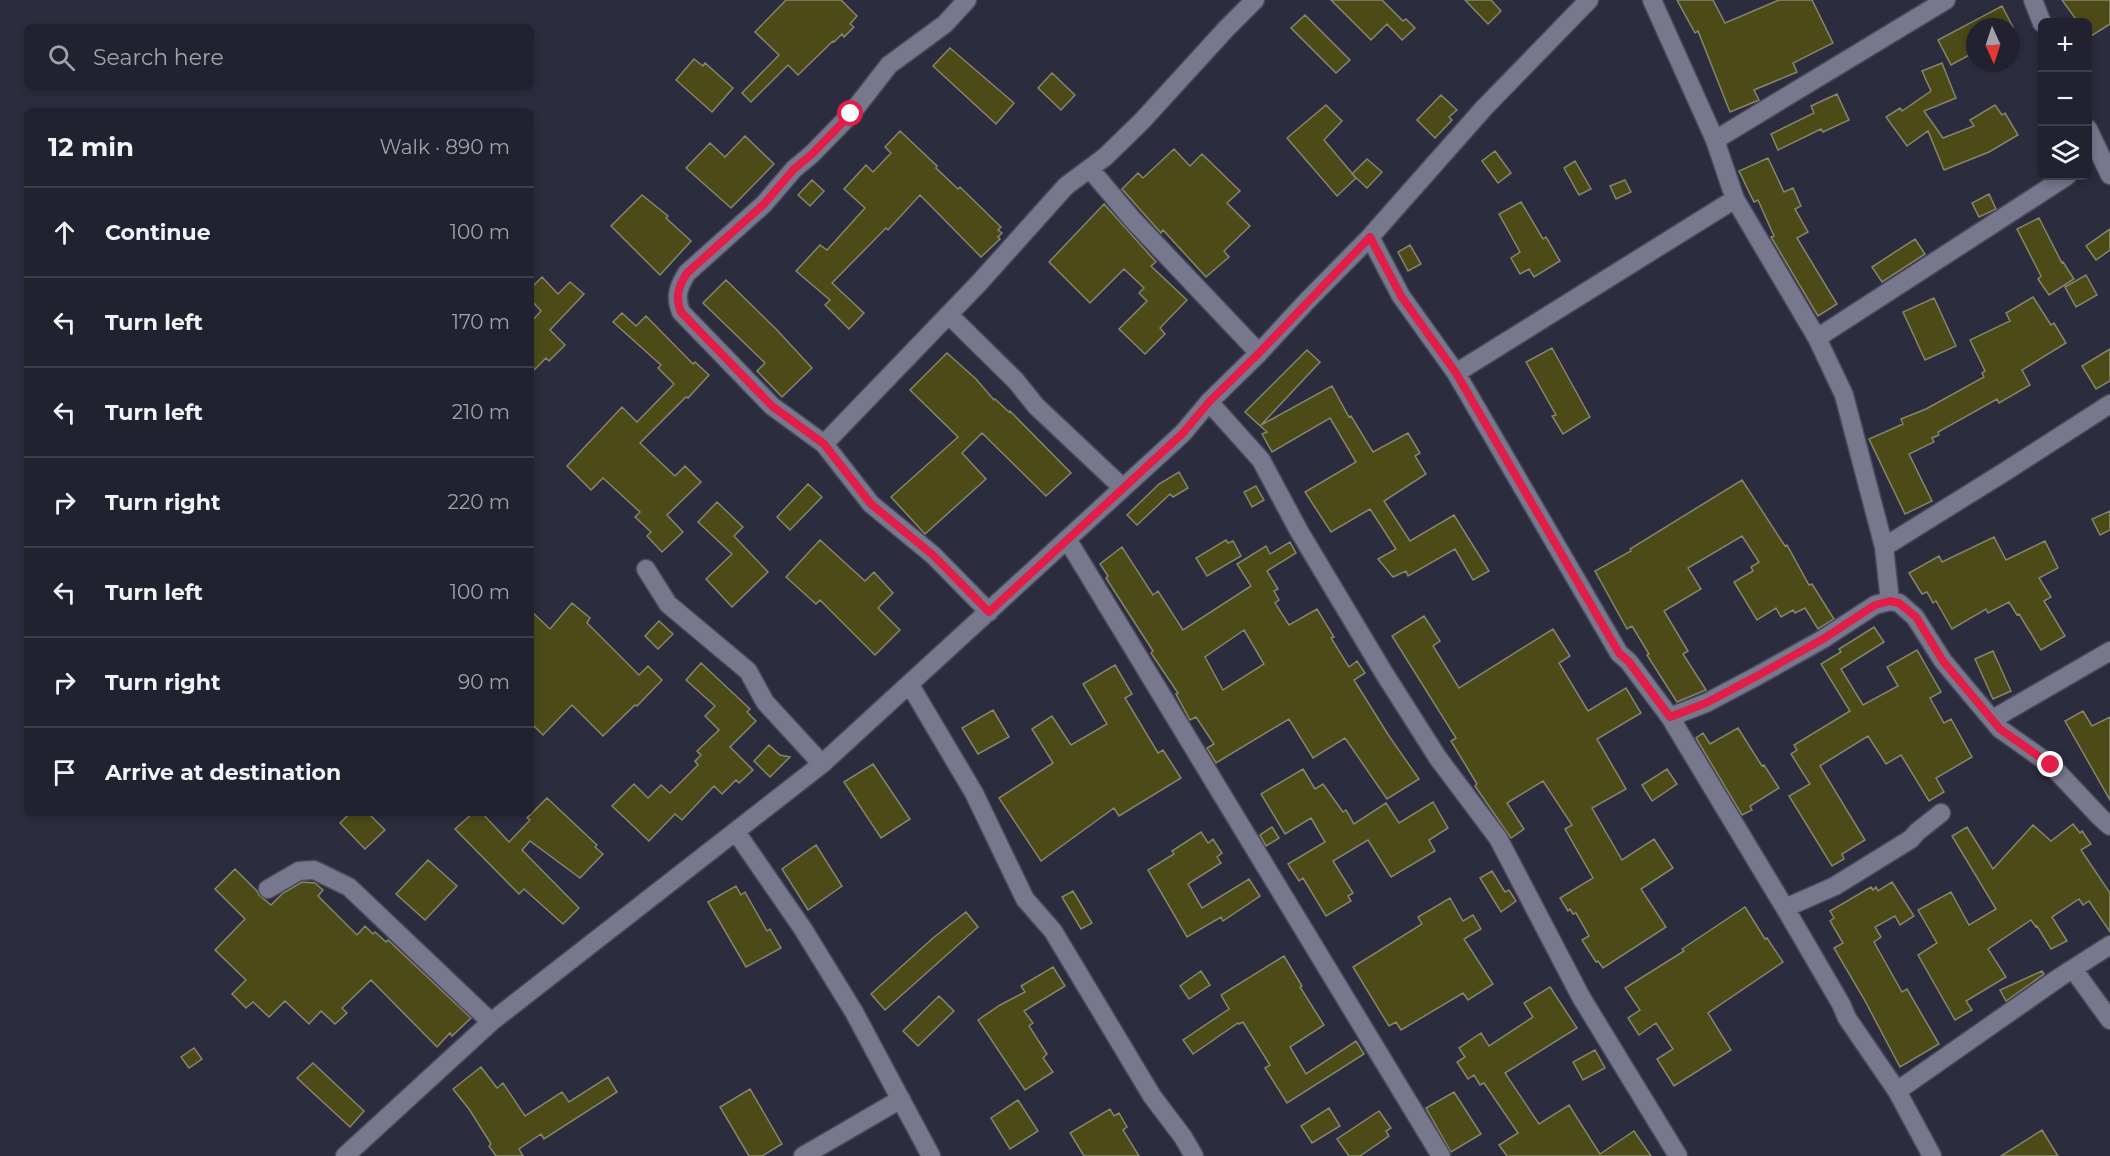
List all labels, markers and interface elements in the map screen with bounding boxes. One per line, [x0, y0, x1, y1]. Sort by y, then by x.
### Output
north arrow [1966, 18, 2020, 72]
map controls [2038, 18, 2092, 180]
button: + [2038, 18, 2092, 72]
search box [24, 24, 534, 90]
icon: search [45, 41, 78, 74]
text: Search here [93, 44, 224, 71]
button: − [2038, 72, 2092, 126]
route start [837, 100, 863, 126]
button: layers [2038, 126, 2092, 180]
text: 12 min [48, 131, 134, 163]
text: Walk · 890 m [380, 135, 510, 159]
icon: ahead [48, 216, 81, 249]
text: Continue [105, 219, 211, 246]
text: 100 m [450, 220, 510, 244]
icon: left [48, 306, 81, 339]
text: Turn left [105, 309, 203, 336]
text: 170 m [452, 310, 510, 334]
icon: left [48, 396, 81, 429]
text: Turn left [105, 399, 203, 426]
text: 210 m [452, 400, 510, 424]
icon: right [48, 486, 81, 519]
text: Turn right [105, 489, 220, 516]
text: 220 m [448, 490, 510, 514]
icon: left [48, 576, 81, 609]
text: Turn left [105, 579, 203, 606]
text: 100 m [450, 580, 510, 604]
icon: right [48, 666, 81, 699]
text: Turn right [105, 669, 220, 696]
text: 90 m [458, 670, 510, 694]
route end [2037, 751, 2063, 777]
icon: arrive [48, 756, 81, 789]
text: Arrive at destination [105, 759, 341, 786]

